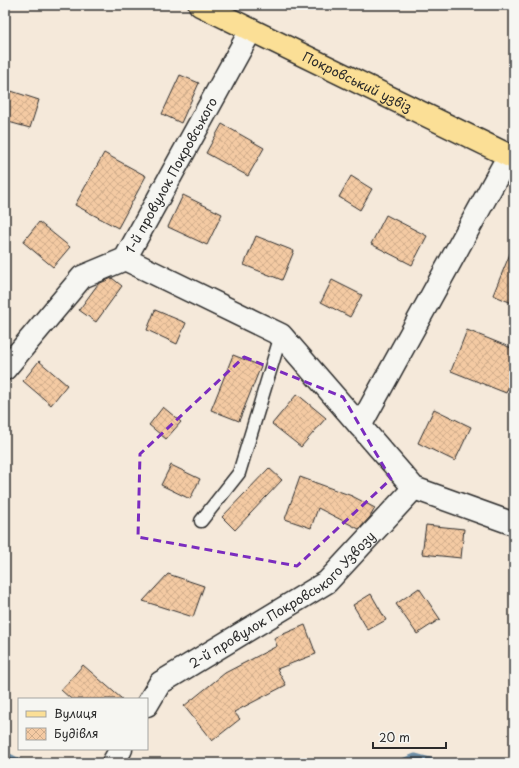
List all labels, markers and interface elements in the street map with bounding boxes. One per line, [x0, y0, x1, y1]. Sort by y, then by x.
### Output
street label: Покровський узвіз [300, 46, 415, 116]
street label: 1-й провулок Покровського [120, 94, 221, 257]
street label: 2-й провулок Покровського Узвозу [185, 526, 379, 672]
legend [18, 698, 148, 750]
text: Вулиця [54, 704, 97, 722]
text: Будівля [54, 724, 99, 742]
scale bar [373, 724, 446, 750]
text: 20 m [379, 728, 410, 746]

